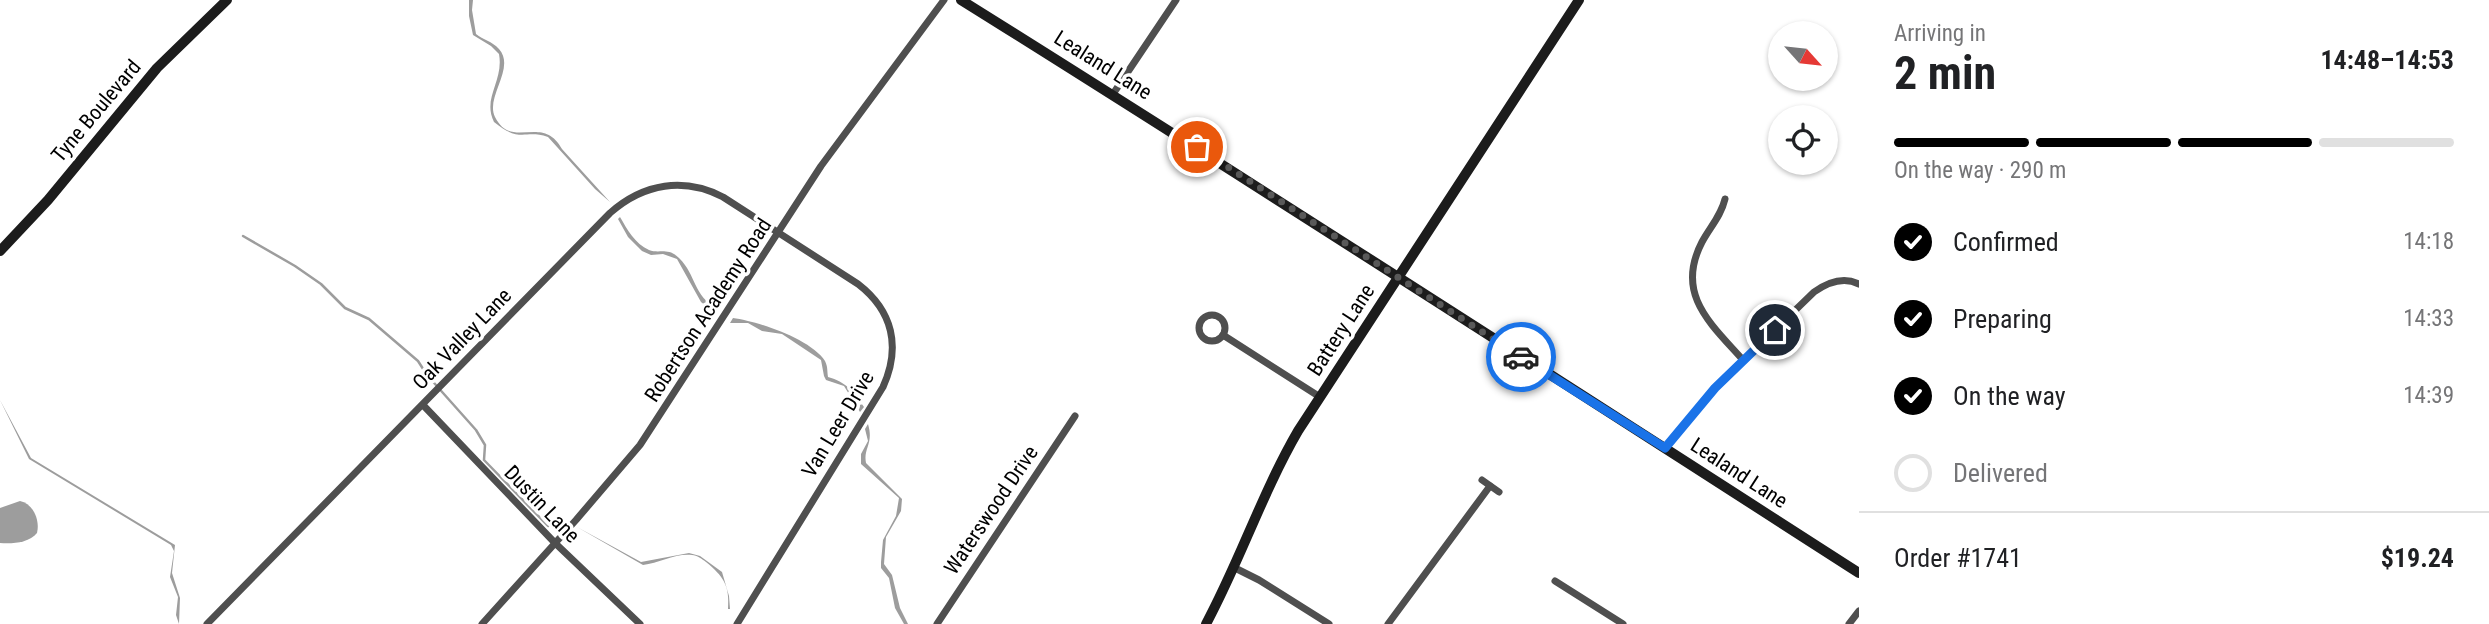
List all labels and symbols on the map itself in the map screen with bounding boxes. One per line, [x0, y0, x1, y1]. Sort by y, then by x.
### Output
north arrow [1768, 21, 1838, 91]
street label: Lealand Lane [1050, 26, 1156, 104]
street label: Tyne Boulevard [46, 55, 146, 167]
pin [1167, 117, 1227, 177]
street label: Robertson Academy Road [640, 214, 776, 406]
street label: Battery Lane [1303, 280, 1379, 380]
street label: Oak Valley Lane [408, 283, 516, 395]
pin [1745, 300, 1805, 360]
courier [1486, 322, 1556, 392]
street label: Van Leer Drive [797, 367, 879, 481]
street label: Lealand Lane [1686, 433, 1792, 513]
street label: Waterswood Drive [939, 441, 1043, 579]
street label: Dustin Lane [499, 460, 585, 548]

